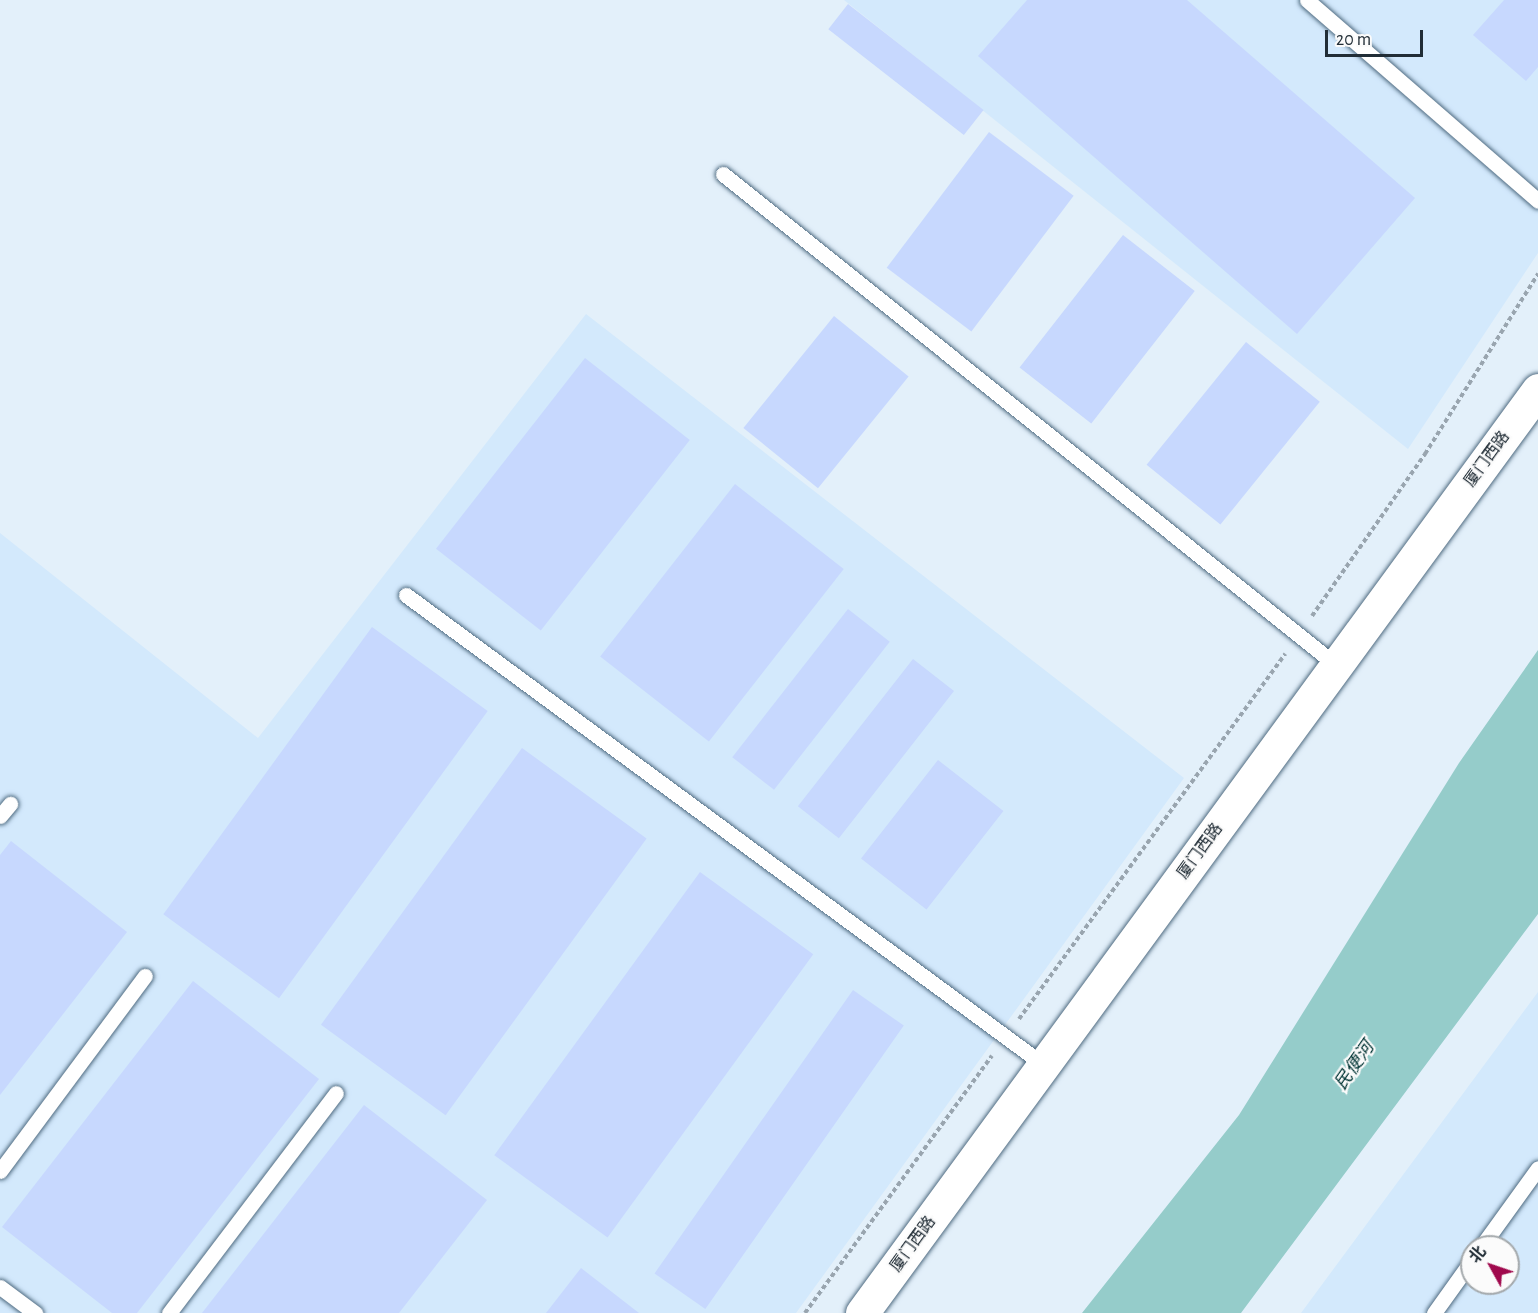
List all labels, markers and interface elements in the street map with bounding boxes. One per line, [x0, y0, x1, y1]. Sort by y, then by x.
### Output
scale bar [1328, 18, 1426, 56]
text: 20 m [1336, 31, 1371, 49]
street label: 厦门西路 [1460, 427, 1514, 491]
street label: 厦门西路 [1173, 819, 1227, 883]
water label: 民便河 [1331, 1038, 1379, 1094]
street label: 厦门西路 [886, 1212, 940, 1276]
north arrow [1460, 1235, 1520, 1295]
text: 北 [1466, 1243, 1489, 1266]

